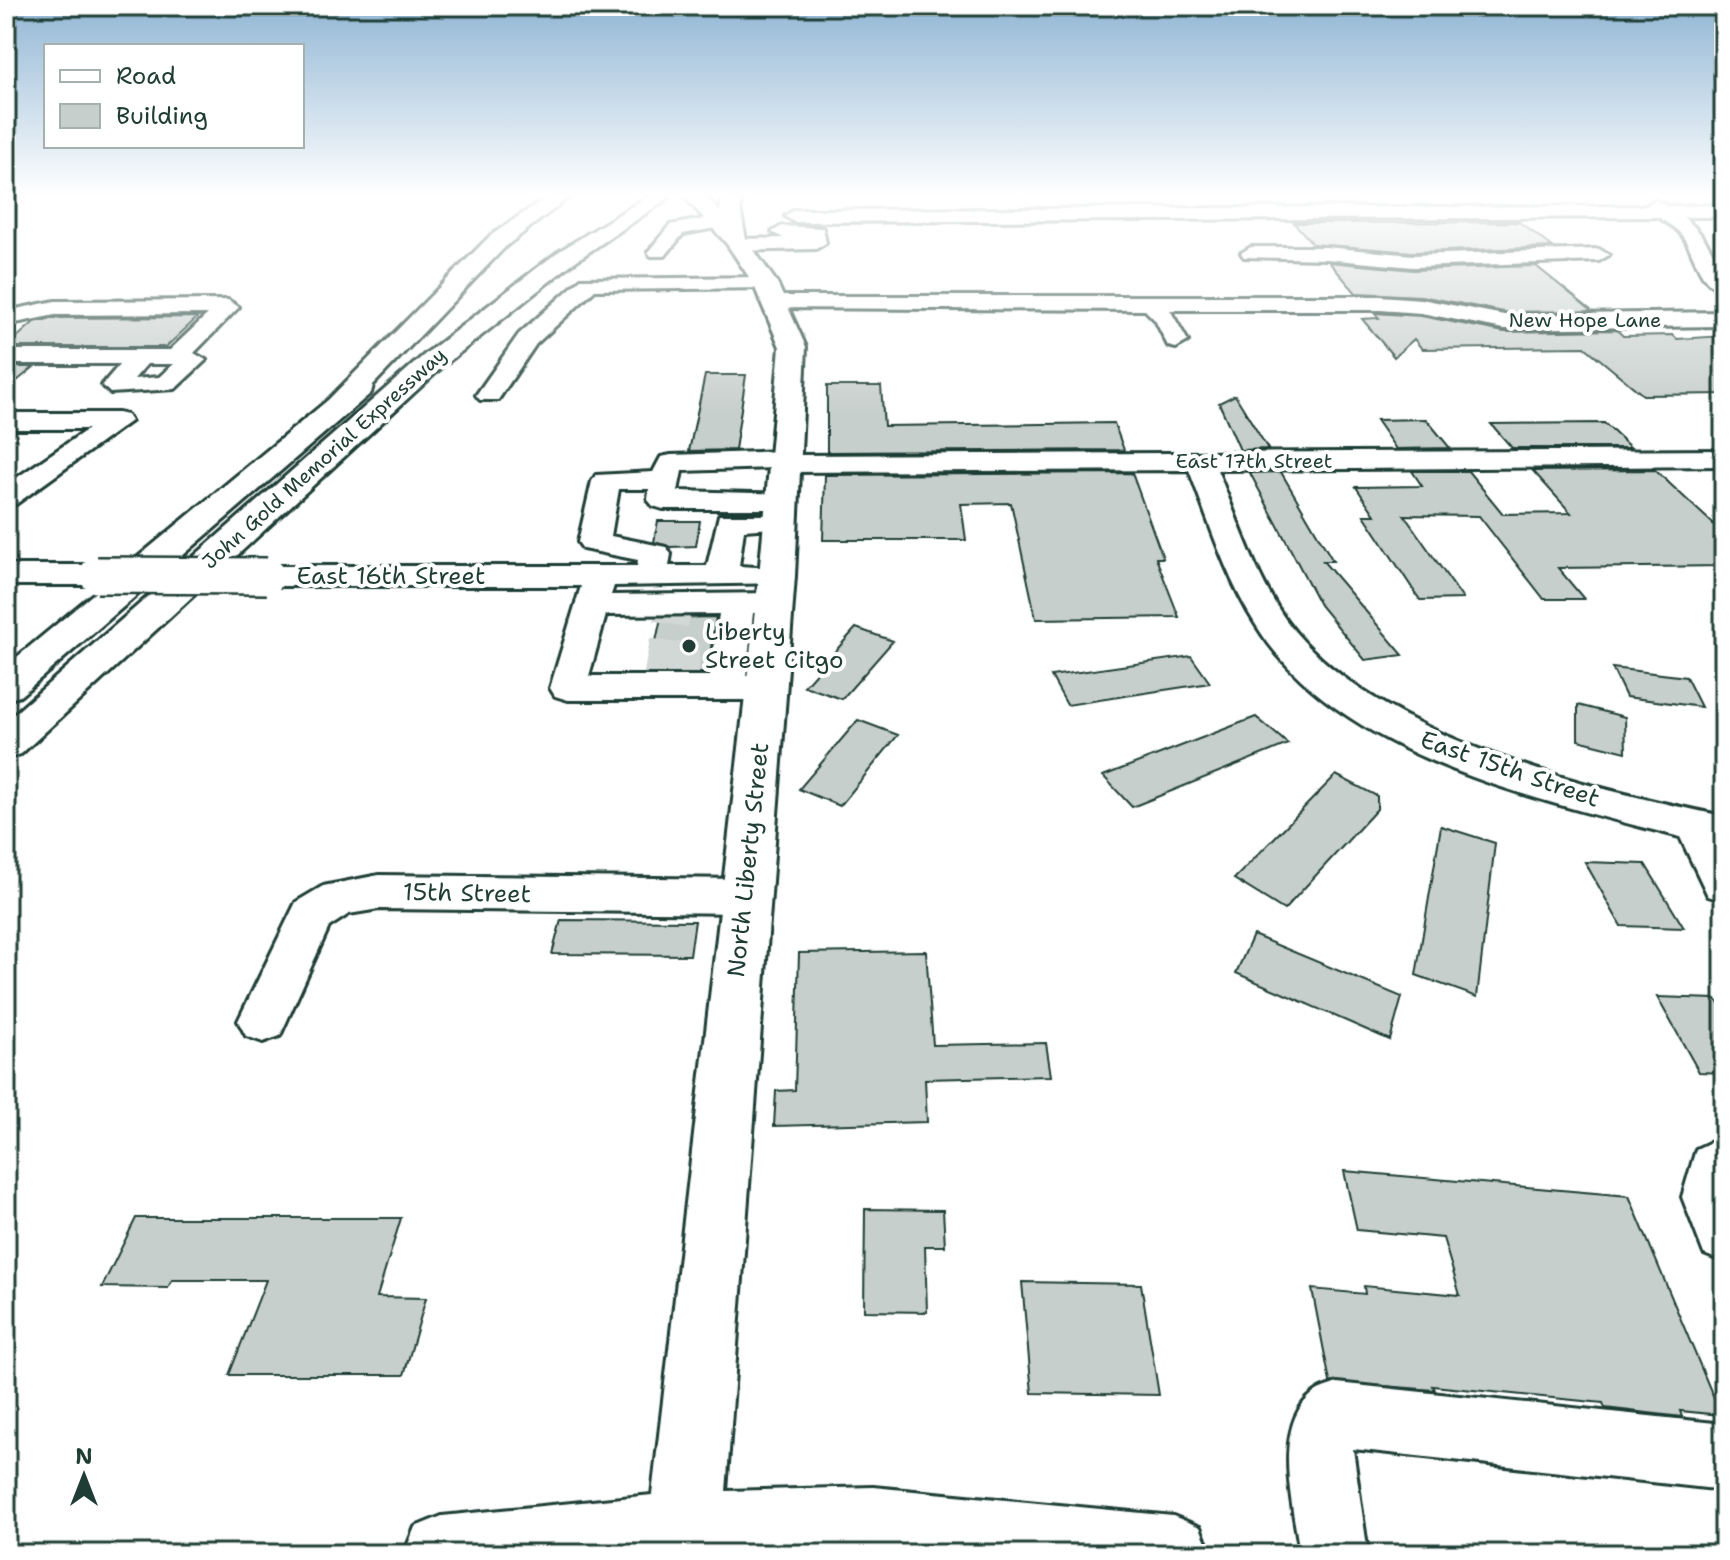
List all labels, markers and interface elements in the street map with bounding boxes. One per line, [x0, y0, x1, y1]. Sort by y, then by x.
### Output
legend [44, 44, 304, 148]
text: Road [116, 60, 176, 92]
text: Building [116, 100, 208, 132]
street label: New Hope Lane [1509, 307, 1661, 333]
street label: John Gold Memorial Expressway [197, 342, 451, 574]
street label: East 17th Street [1175, 448, 1333, 474]
street label: East 16th Street [297, 560, 485, 592]
place label: Liberty Street Citgo [705, 616, 844, 676]
marker: Liberty Street Citgo [680, 637, 698, 655]
street label: East 15th Street [1416, 723, 1604, 815]
street label: North Liberty Street [720, 741, 776, 979]
street label: 15th Street [403, 876, 531, 910]
north arrow [44, 1436, 124, 1516]
text: N [75, 1442, 93, 1471]

